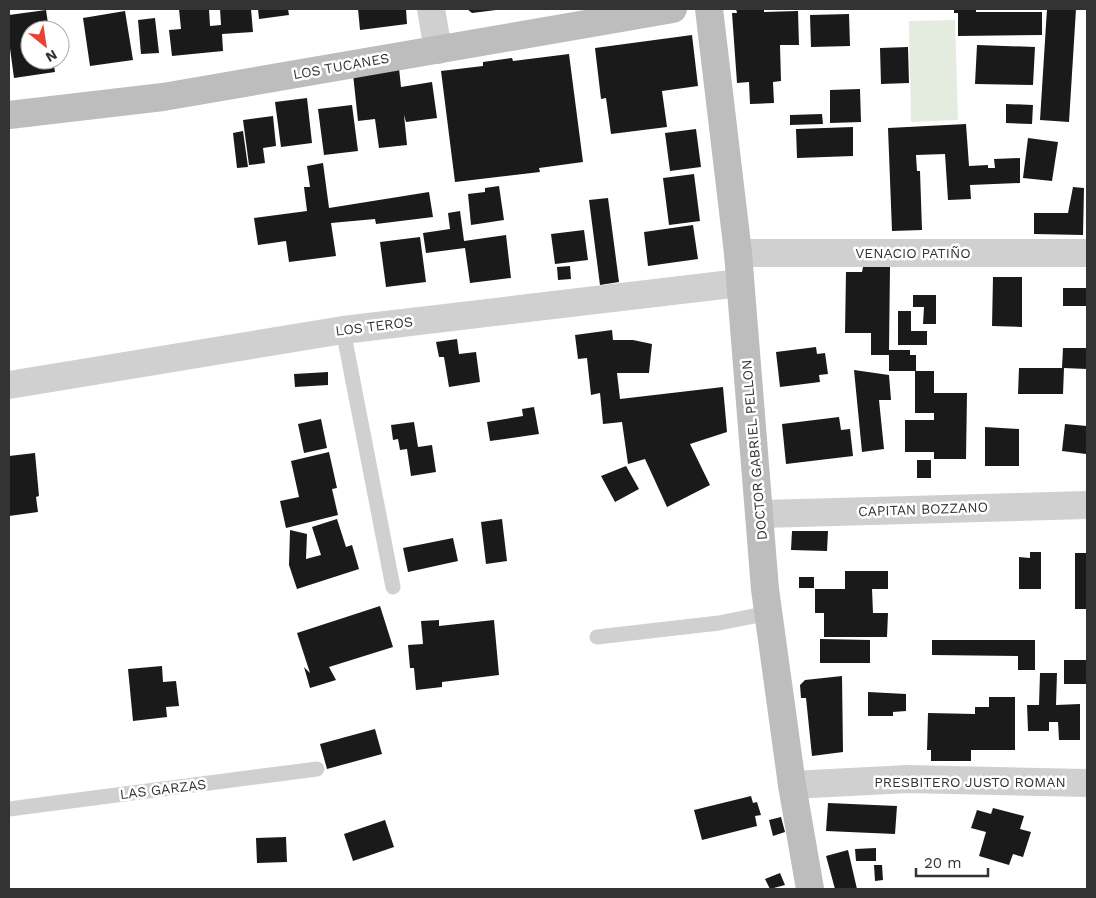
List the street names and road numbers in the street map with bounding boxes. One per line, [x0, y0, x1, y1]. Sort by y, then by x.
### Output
street label: LOS TUCANES [292, 50, 390, 82]
street label: VENACIO PATIÑO [855, 245, 971, 261]
street label: LOS TEROS [334, 313, 414, 339]
street label: DOCTOR GABRIEL PELLON [738, 359, 770, 541]
street label: CAPITAN BOZZANO [858, 499, 988, 519]
street label: PRESBITERO JUSTO ROMAN [874, 774, 1066, 790]
street label: LAS GARZAS [119, 776, 207, 802]

